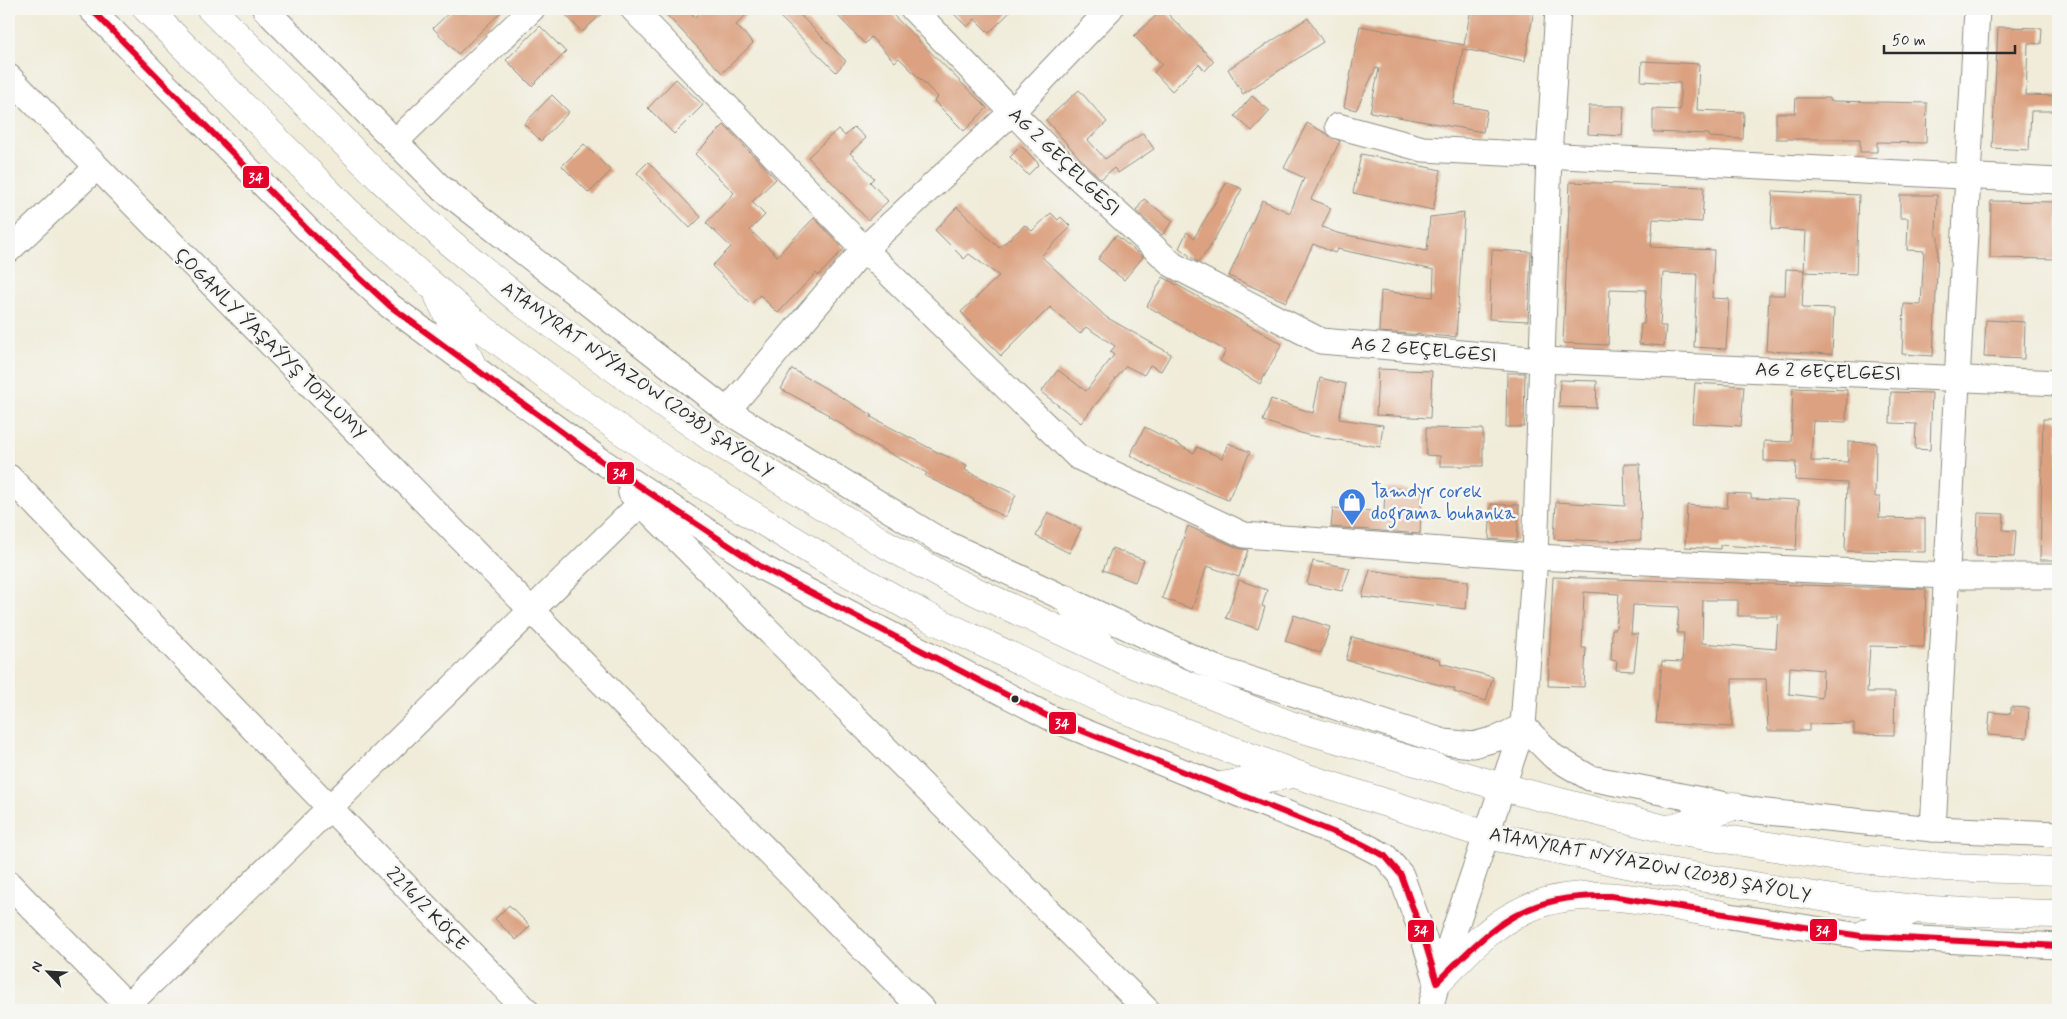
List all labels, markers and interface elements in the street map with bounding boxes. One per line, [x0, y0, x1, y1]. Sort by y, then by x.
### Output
scale bar [1884, 22, 2016, 54]
text: 50 m [1892, 31, 1926, 51]
street label: AG 2 GEÇELGESI [1003, 102, 1125, 222]
line badge: 34 [242, 165, 270, 189]
text: 34 [249, 169, 264, 187]
street label: ÇOGANLY ÝAŞAÝYŞ TOPLUMY [169, 243, 372, 446]
street label: ATAMYRAT NYÝAZOW (2038) ŞAÝOLY [496, 276, 778, 484]
street label: AG 2 GEÇELGESI [1350, 331, 1498, 369]
street label: AG 2 GEÇELGESI [1755, 357, 1901, 387]
line badge: 34 [606, 461, 635, 485]
text: 34 [613, 465, 628, 483]
place label: Tamdyr corek dograma buhanka [1371, 479, 1516, 529]
shop icon: Tamdyr corek dograma buhanka [1337, 487, 1367, 526]
unlabelled marker [1010, 694, 1020, 704]
line badge: 34 [1048, 711, 1077, 735]
text: 34 [1055, 715, 1070, 733]
street label: ATAMYRAT NYÝAZOW (2038) ŞAÝOLY [1487, 822, 1813, 909]
street label: 2216/2 KÖÇE [381, 862, 473, 956]
line badge: 34 [1809, 918, 1838, 942]
line badge: 34 [1407, 919, 1435, 943]
text: 34 [1414, 922, 1429, 940]
text: 34 [1816, 922, 1831, 940]
north arrow [22, 946, 72, 996]
text: N [27, 959, 47, 975]

